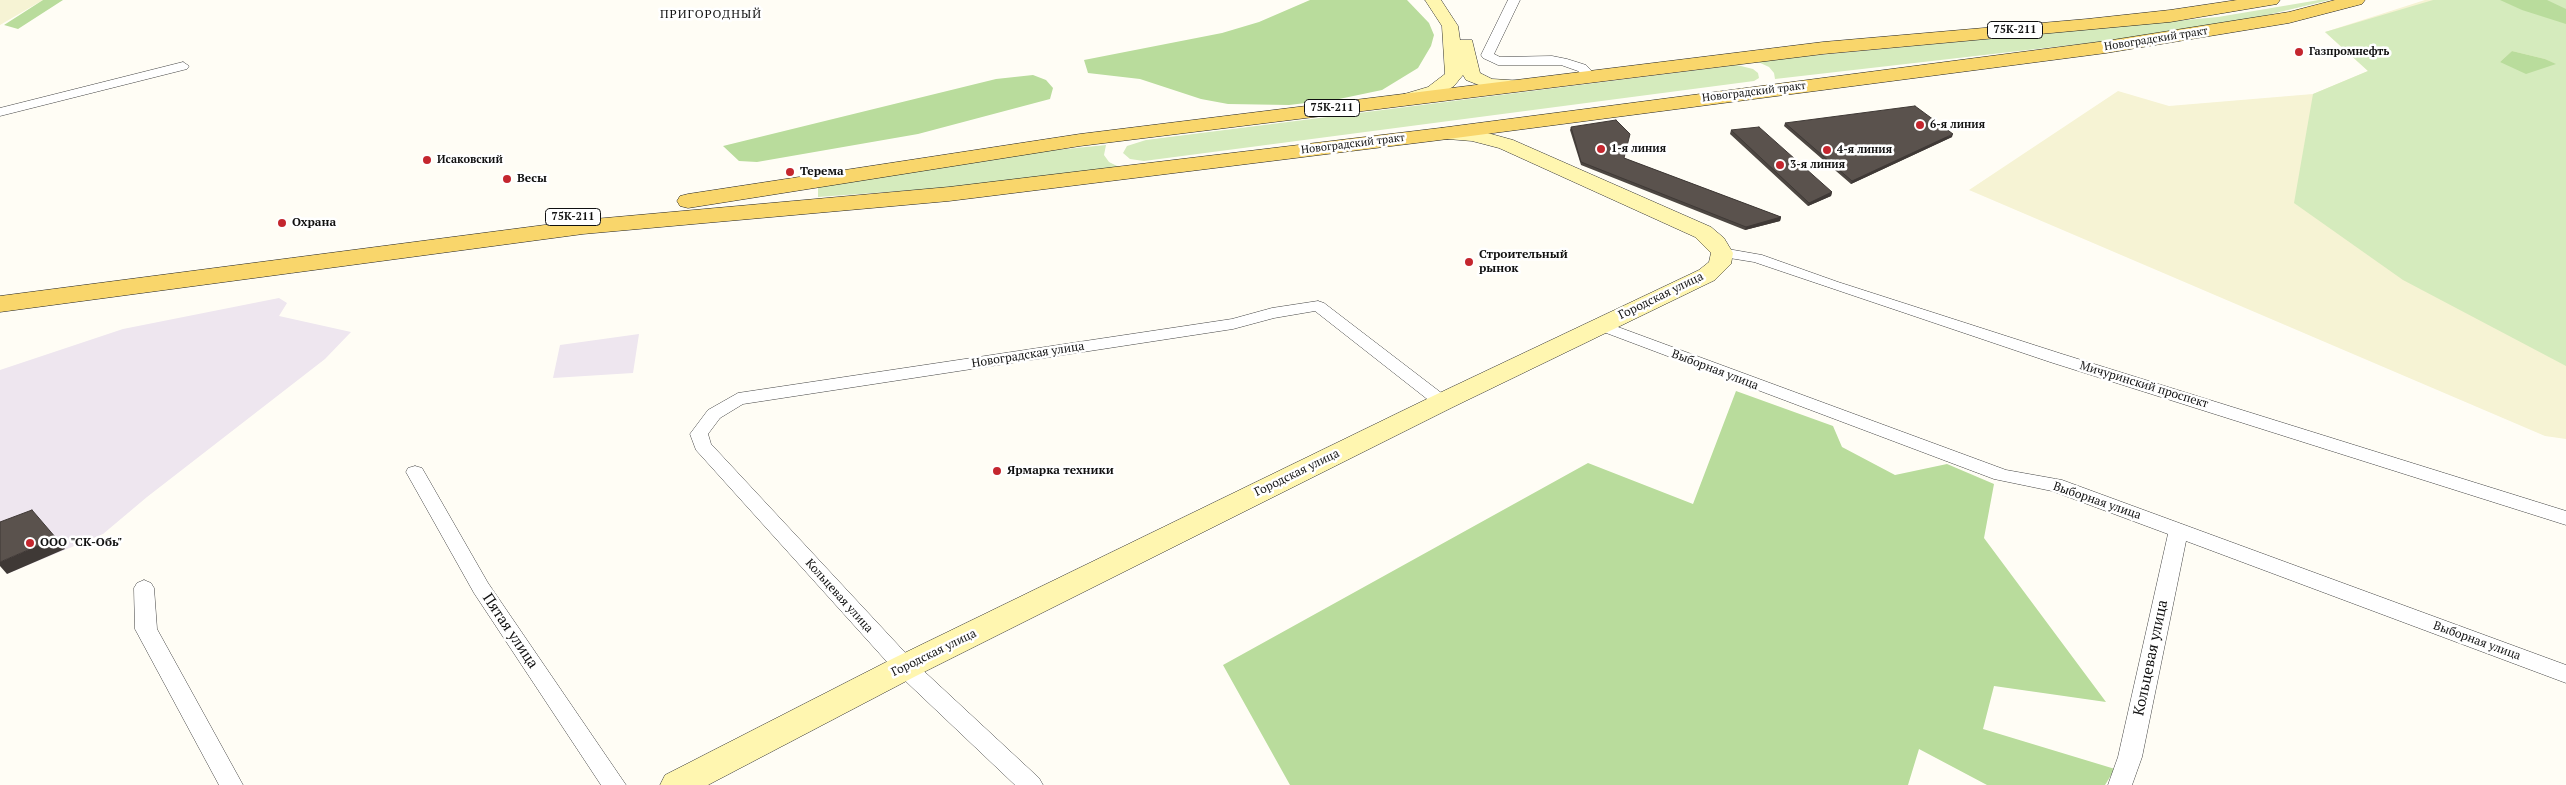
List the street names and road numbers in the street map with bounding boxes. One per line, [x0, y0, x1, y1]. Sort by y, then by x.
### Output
road number: 75К-211 [1988, 22, 2042, 38]
street label: Новоградский тракт [2103, 24, 2209, 54]
street label: Новоградский тракт [1701, 79, 1807, 105]
road number: 75К-211 [1304, 100, 1360, 116]
street label: Новоградский тракт [1300, 131, 1406, 157]
road number: 75К-211 [546, 208, 600, 226]
street label: Городская улица [1616, 269, 1706, 323]
street label: Новоградская улица [971, 339, 1085, 371]
street label: Выборная улица [1669, 347, 1761, 393]
street label: Мичуринский проспект [2078, 359, 2210, 411]
street label: Городская улица [1252, 446, 1342, 500]
street label: Выборная улица [2051, 479, 2143, 523]
street label: Кольцевая улица [802, 556, 876, 636]
street label: Пятая улица [478, 590, 542, 672]
street label: Кольцевая улица [2130, 598, 2172, 718]
street label: Выборная улица [2431, 619, 2523, 663]
street label: Городская улица [889, 626, 979, 680]

